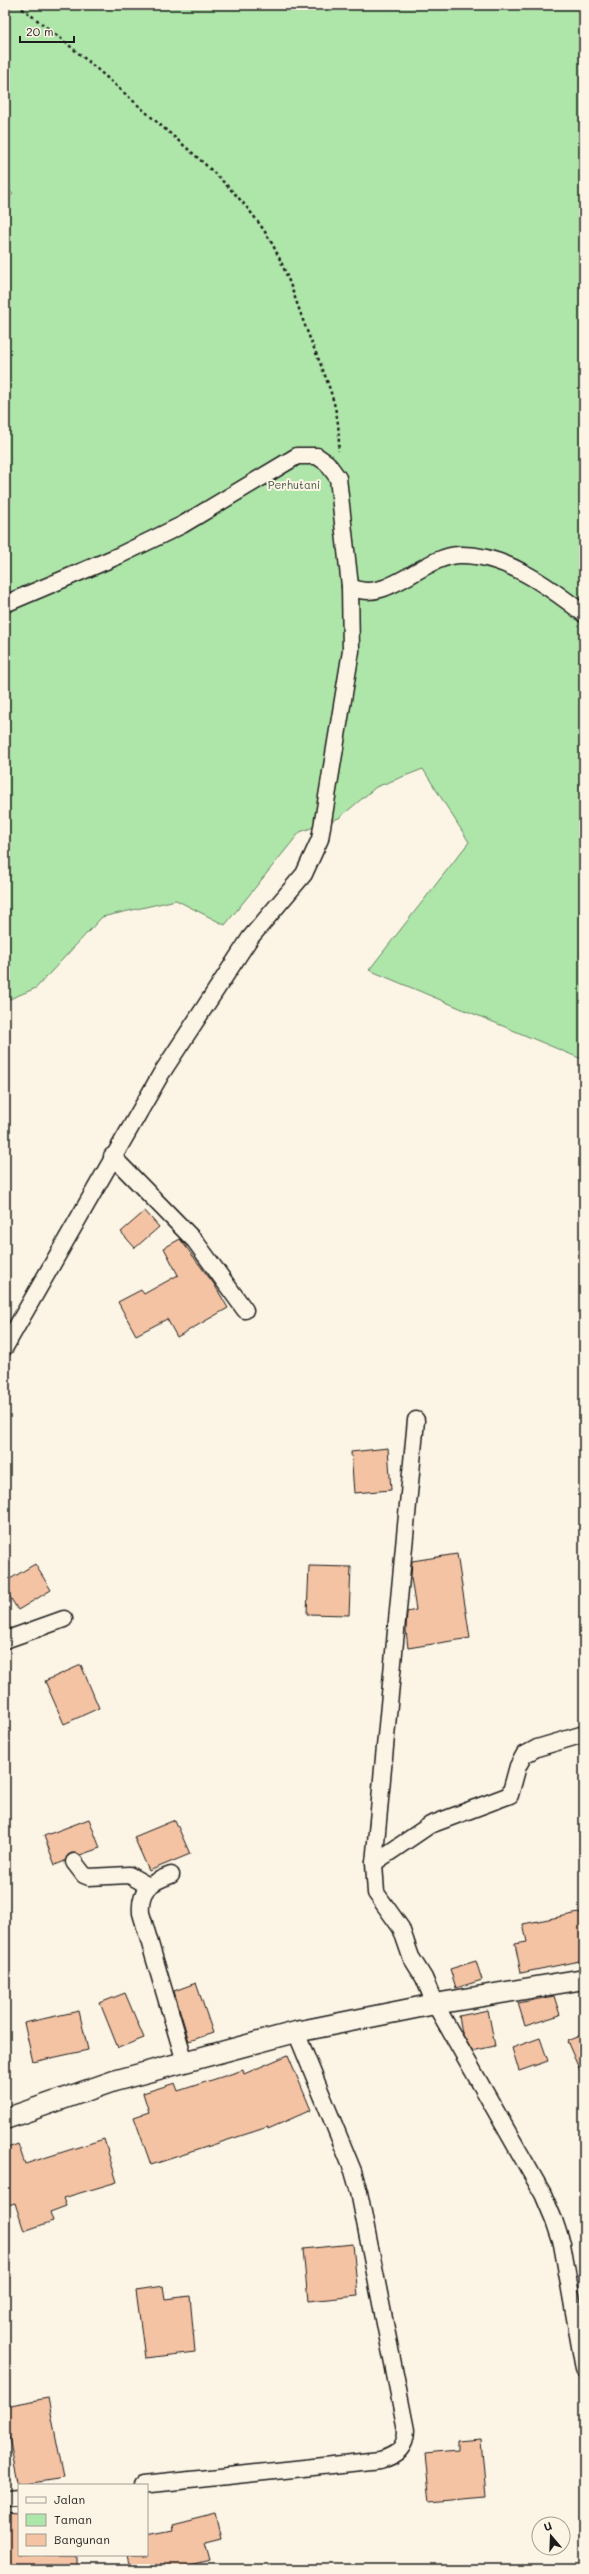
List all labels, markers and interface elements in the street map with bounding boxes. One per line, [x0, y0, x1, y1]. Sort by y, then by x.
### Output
scale bar [20, 18, 74, 44]
text: 20 m [26, 23, 54, 39]
park label: Perhutani [268, 477, 320, 492]
legend [18, 2484, 148, 2556]
text: Jalan [54, 2491, 85, 2507]
text: Taman [54, 2511, 92, 2527]
north arrow [531, 2516, 571, 2556]
text: U [541, 2518, 554, 2534]
text: Bangunan [54, 2531, 110, 2547]

